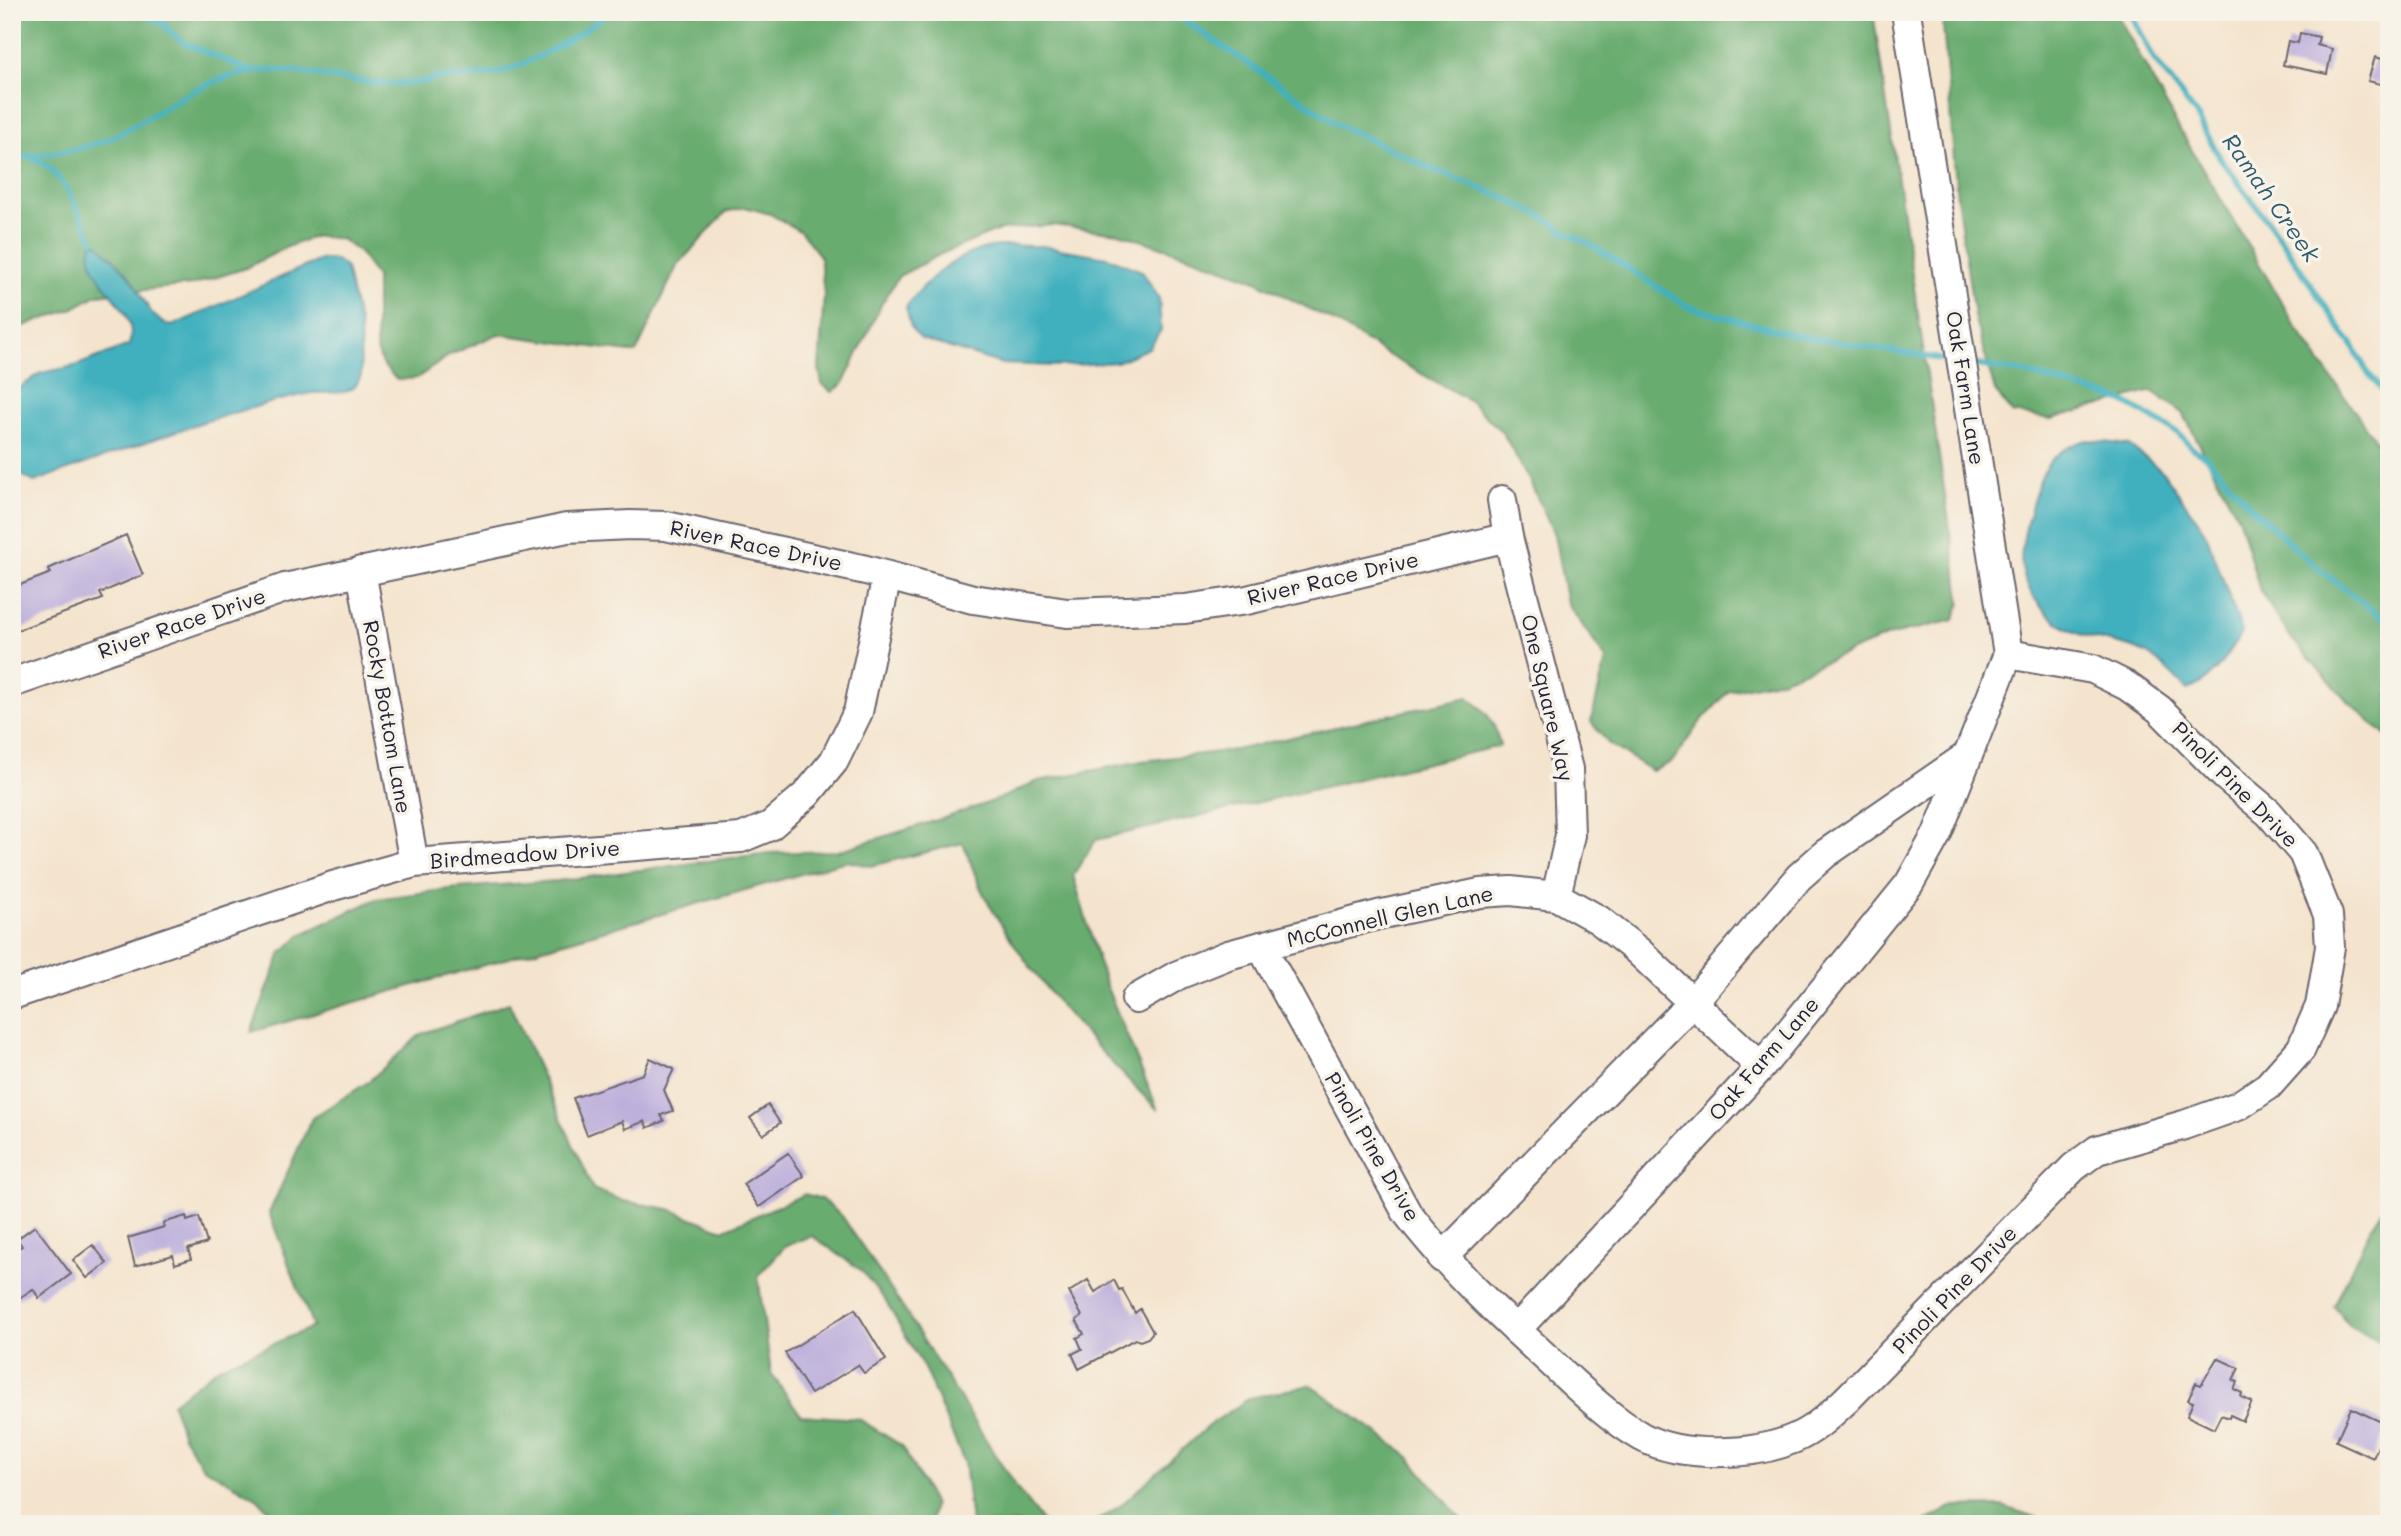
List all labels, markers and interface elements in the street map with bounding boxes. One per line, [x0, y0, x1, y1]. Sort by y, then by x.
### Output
water label: Ramah Creek [2216, 127, 2328, 268]
street label: Oak Farm Lane [1941, 309, 1992, 467]
street label: River Race Drive [668, 513, 845, 576]
street label: River Race Drive [1244, 545, 1421, 610]
street label: River Race Drive [94, 581, 269, 664]
street label: One Square Way [1516, 612, 1581, 784]
street label: Rocky Bottom Lane [358, 618, 419, 815]
street label: Pinoli Pine Drive [2167, 715, 2305, 853]
street label: Birdmeadow Drive [429, 833, 621, 874]
street label: McConnell Glen Lane [1284, 879, 1496, 952]
street label: Oak Farm Lane [1702, 991, 1824, 1125]
street label: Pinoli Pine Drive [1320, 1067, 1427, 1226]
street label: Pinoli Pine Drive [1886, 1219, 2022, 1359]

